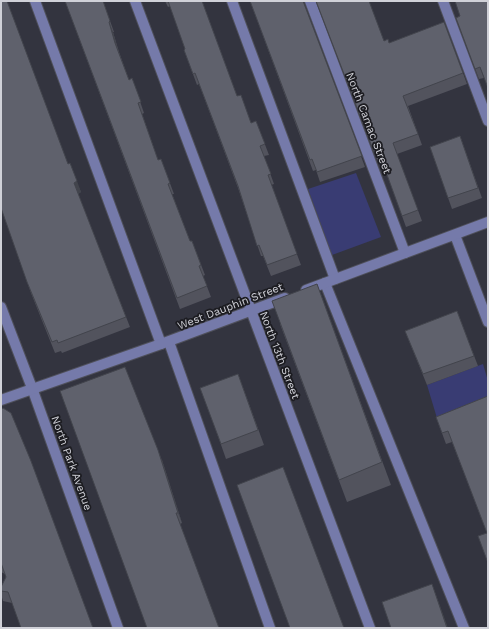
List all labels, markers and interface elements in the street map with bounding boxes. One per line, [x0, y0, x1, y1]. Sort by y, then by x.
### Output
street label: North Camac Street [343, 71, 394, 176]
street label: West Dauphin Street [176, 280, 285, 333]
street label: North 13th Street [257, 310, 302, 401]
street label: North Park Avenue [48, 414, 95, 512]

